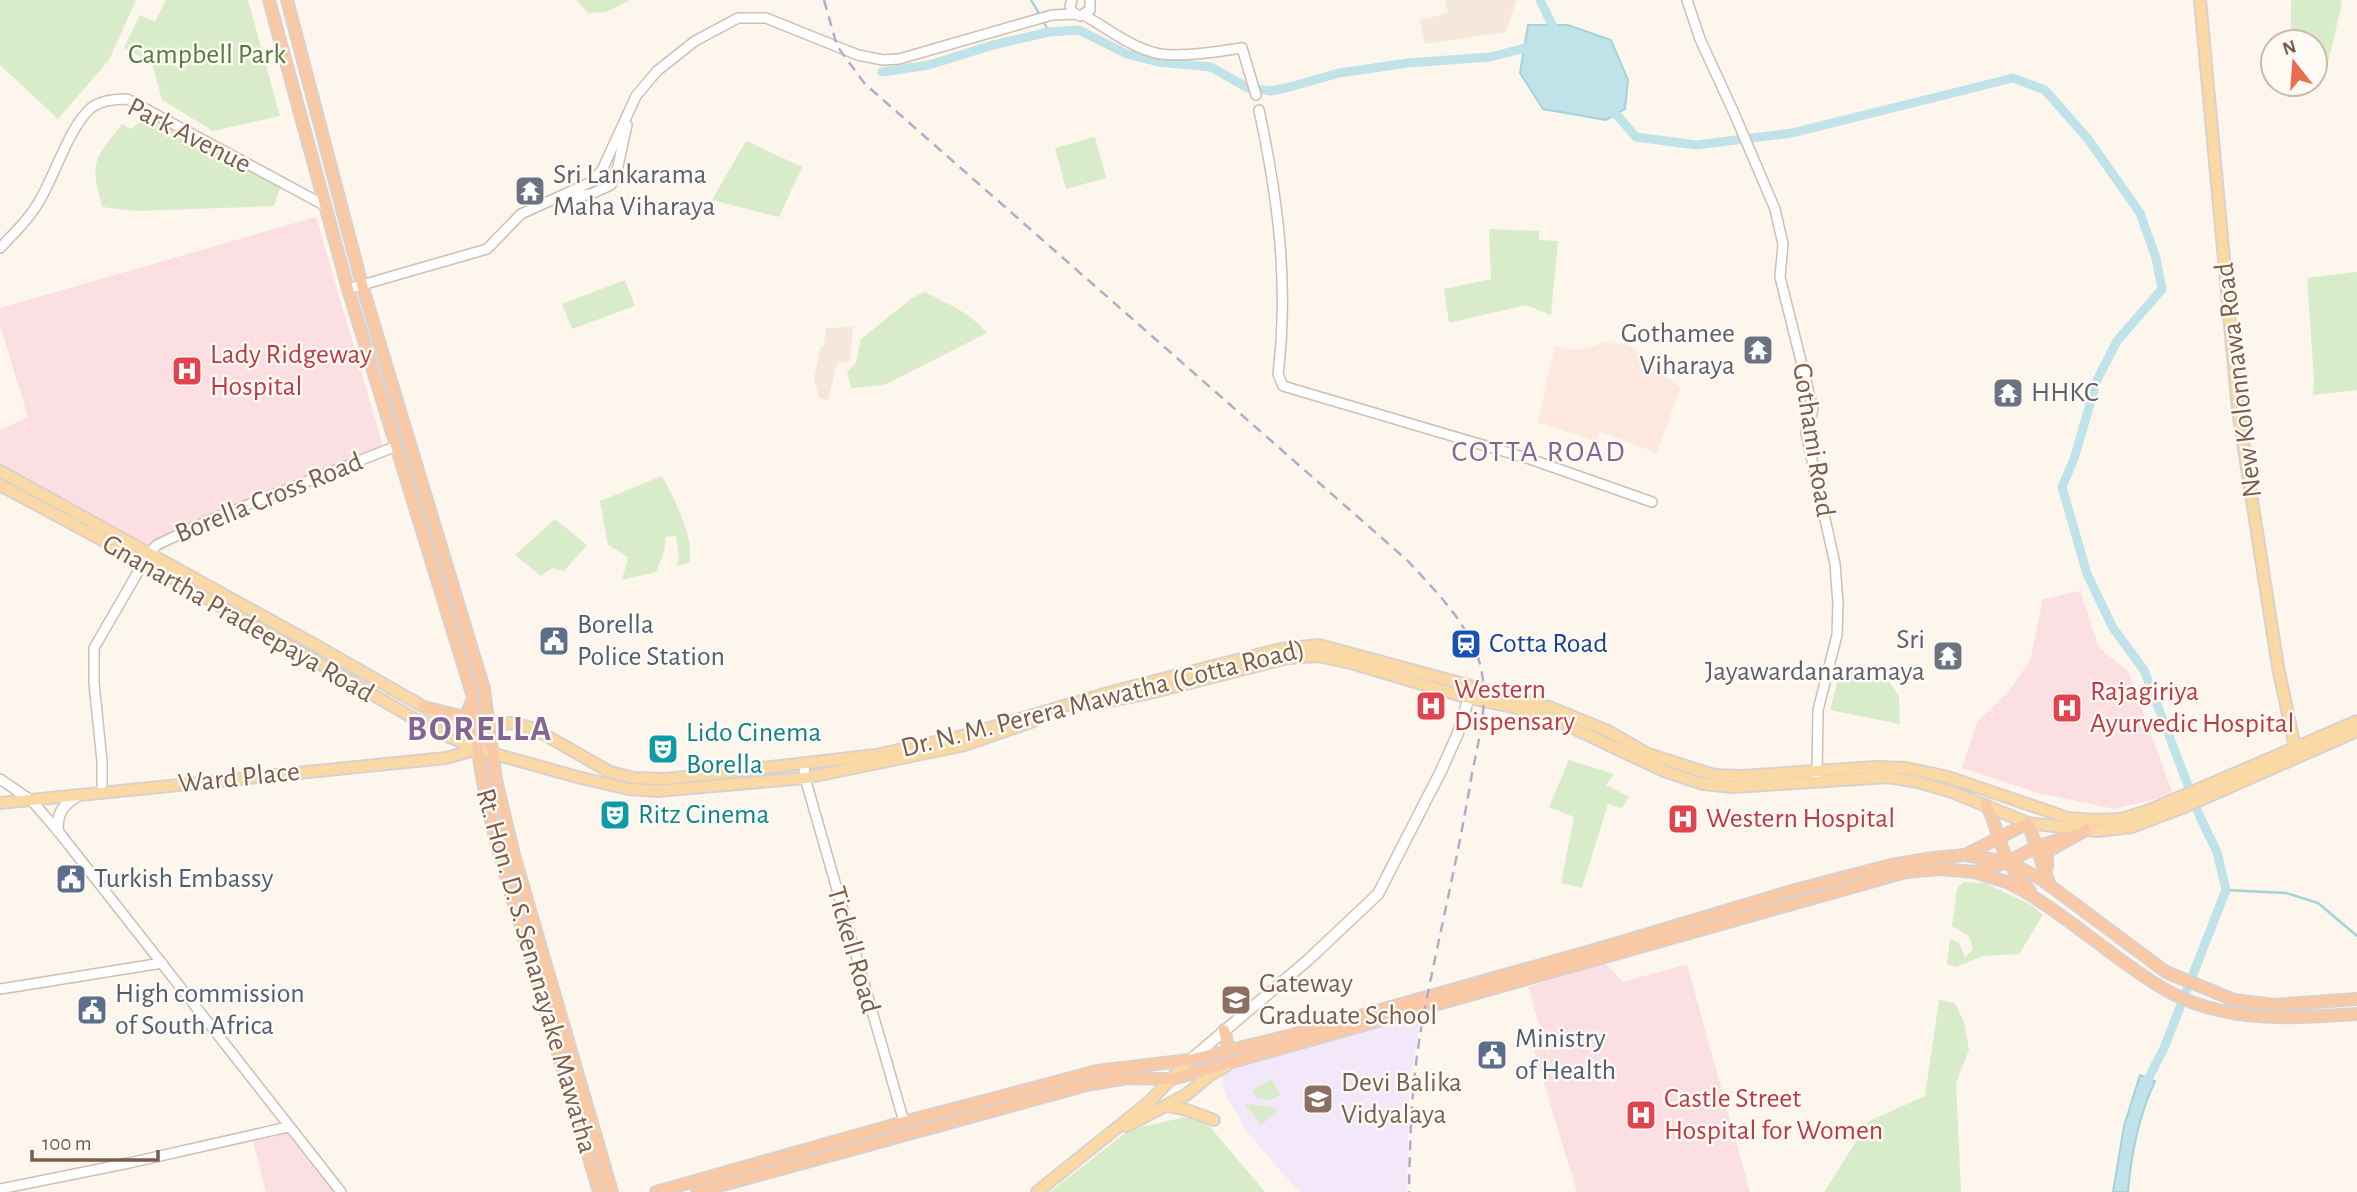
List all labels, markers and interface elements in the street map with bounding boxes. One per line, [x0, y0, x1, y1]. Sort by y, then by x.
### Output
north arrow [2259, 28, 2329, 98]
text: N [2280, 37, 2299, 59]
park label: Campbell Park [128, 41, 286, 69]
street label: Park Avenue [123, 93, 255, 179]
place label: Sri Lankarama Maha Viharaya [553, 161, 715, 221]
temple icon: Sri Lankarama Maha Viharaya [513, 174, 547, 208]
street label: New Kolonnawa Road [2211, 261, 2267, 499]
place label: Gothamee Viharaya [1621, 320, 1735, 380]
temple icon: Gothamee Viharaya [1741, 333, 1775, 367]
place label: Lady Ridgeway Hospital [210, 341, 372, 401]
hospital icon: Lady Ridgeway Hospital [170, 354, 204, 388]
street label: Gothami Road [1787, 361, 1839, 519]
temple icon: HHKC [1991, 376, 2025, 410]
place label: HHKC [2031, 379, 2099, 407]
district label: COTTA ROAD [1451, 437, 1627, 467]
street label: Borella Cross Road [171, 448, 367, 548]
street label: Gnanartha Pradeepaya Road [98, 530, 378, 708]
place label: Borella Police Station [577, 611, 725, 671]
public building icon: Borella Police Station [537, 624, 571, 658]
place label: Sri Jayawardanaramaya [1705, 626, 1925, 686]
station icon: Cotta Road [1449, 627, 1483, 661]
place label: Cotta Road [1489, 630, 1608, 658]
street label: Dr. N. M. Perera Mawatha (Cotta Road) [898, 635, 1308, 763]
temple icon: Sri Jayawardanaramaya [1931, 639, 1965, 673]
place label: Western Dispensary [1454, 676, 1575, 736]
place label: Rajagiriya Ayurvedic Hospital [2090, 678, 2295, 738]
hospital icon: Western Dispensary [1414, 689, 1448, 723]
hospital icon: Rajagiriya Ayurvedic Hospital [2050, 691, 2084, 725]
district label: BORELLA [407, 712, 553, 747]
place label: Lido Cinema Borella [686, 719, 821, 779]
theatre icon: Lido Cinema Borella [646, 732, 680, 766]
street label: Ward Place [177, 758, 301, 798]
street label: Rt. Hon. D. S. Senanayake Mawatha [470, 785, 602, 1157]
theatre icon: Ritz Cinema [598, 798, 632, 832]
place label: Ritz Cinema [638, 801, 769, 829]
hospital icon: Western Hospital [1666, 802, 1700, 836]
place label: Western Hospital [1706, 805, 1895, 833]
public building icon: Turkish Embassy [54, 862, 88, 896]
place label: Turkish Embassy [94, 865, 273, 893]
street label: Tickell Road [822, 883, 884, 1017]
place label: Gateway Graduate School [1259, 970, 1437, 1030]
place label: High commission of South Africa [115, 980, 305, 1040]
school or university icon: Gateway Graduate School [1219, 983, 1253, 1017]
public building icon: High commission of South Africa [75, 993, 109, 1027]
place label: Ministry of Health [1515, 1025, 1616, 1085]
public building icon: Ministry of Health [1475, 1038, 1509, 1072]
place label: Devi Balika Vidyalaya [1341, 1069, 1462, 1129]
school or university icon: Devi Balika Vidyalaya [1301, 1082, 1335, 1116]
place label: Castle Street Hospital for Women [1664, 1085, 1883, 1145]
hospital icon: Castle Street Hospital for Women [1624, 1098, 1658, 1132]
scale bar [32, 1118, 158, 1162]
text: 100 m [42, 1133, 92, 1154]

